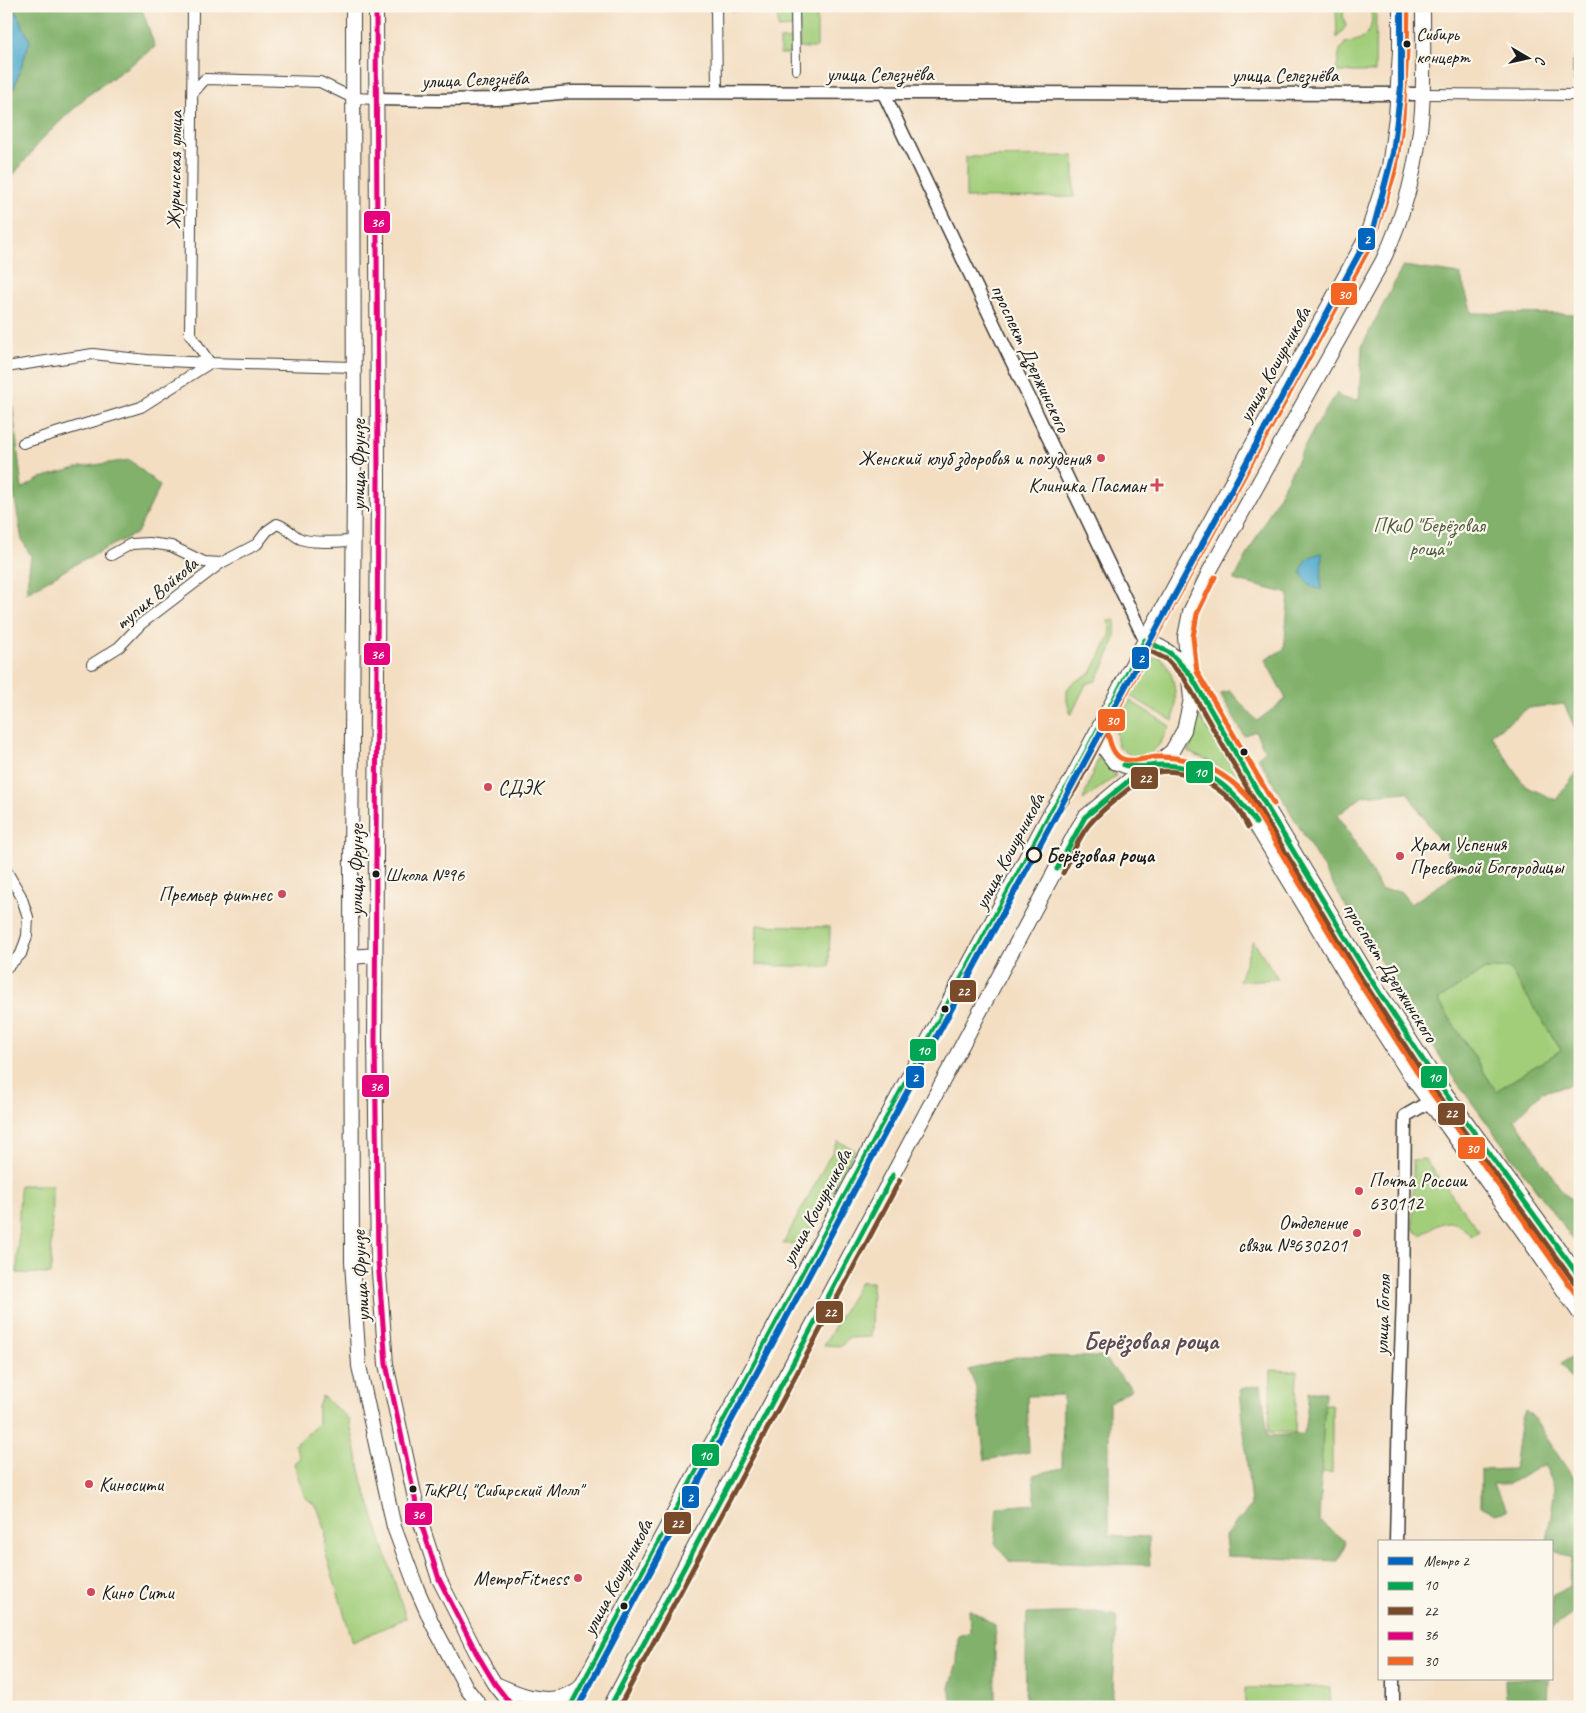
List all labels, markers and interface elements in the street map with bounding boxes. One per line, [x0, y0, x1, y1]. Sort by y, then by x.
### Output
place label: Сибирь концерт [1416, 22, 1471, 69]
north arrow [1504, 32, 1554, 82]
marker: Сибирь концерт [1402, 39, 1412, 49]
text: С [1531, 55, 1549, 67]
street label: улица Селезнёва [825, 62, 935, 88]
street label: улица Селезнёва [1230, 63, 1340, 89]
street label: улица Селезнёва [420, 65, 530, 95]
street label: Журинская улица [161, 109, 188, 230]
line badge: 36 [363, 210, 391, 234]
text: 36 [371, 214, 385, 231]
line badge: 2 [1357, 227, 1376, 251]
text: 2 [1364, 231, 1372, 248]
street label: проспект Дзержинского [984, 280, 1076, 437]
line badge: 30 [1330, 282, 1358, 306]
text: 30 [1338, 286, 1352, 303]
street label: улица Кошурникова [1232, 301, 1317, 427]
street label: улица Фрунзе [346, 418, 371, 512]
place label: Женский клуб здоровья и похудения [858, 446, 1092, 472]
marker: Женский клуб здоровья и похудения [1095, 452, 1107, 464]
place label: Клиника Пасман [1028, 473, 1148, 498]
marker: Клиника Пасман [1150, 478, 1164, 492]
park label: ПКиО "Берёзовая роща" [1373, 513, 1487, 561]
street label: тупик Войкова [110, 550, 204, 635]
line badge: 36 [363, 642, 391, 666]
text: 36 [371, 646, 385, 663]
line badge: 2 [1131, 646, 1150, 670]
text: 2 [1138, 650, 1146, 667]
line badge: 30 [1097, 708, 1126, 732]
text: 30 [1106, 712, 1120, 729]
unlabelled marker [1239, 747, 1249, 757]
line badge: 10 [1185, 760, 1214, 784]
text: 10 [1194, 764, 1208, 781]
line badge: 22 [1130, 766, 1159, 790]
text: 22 [1139, 770, 1153, 787]
place label: СДЭК [498, 775, 546, 800]
marker: СДЭК [482, 781, 494, 793]
street label: улица Кошурникова [968, 787, 1051, 914]
street label: улица Фрунзе [344, 823, 369, 917]
place label: Храм Успения Пресвятой Богородицы [1410, 832, 1565, 880]
place label: Берёзовая роща [1046, 843, 1155, 869]
marker: Берёзовая роща [1026, 847, 1042, 863]
marker: Храм Успения Пресвятой Богородицы [1394, 850, 1406, 862]
place label: Школа №96 [385, 863, 466, 887]
marker: Школа №96 [371, 869, 381, 879]
place label: Премьер фитнес [159, 882, 273, 907]
marker: Премьер фитнес [276, 888, 288, 900]
street label: проспект Дзержинского [1337, 898, 1444, 1048]
line badge: 22 [949, 979, 977, 1003]
text: 22 [957, 983, 971, 1000]
unlabelled marker [940, 1004, 950, 1014]
line badge: 10 [909, 1038, 937, 1062]
text: 10 [917, 1042, 931, 1059]
line badge: 2 [905, 1065, 925, 1089]
line badge: 10 [1420, 1065, 1448, 1089]
text: 2 [912, 1069, 920, 1086]
text: 10 [1428, 1069, 1442, 1086]
line badge: 36 [361, 1074, 390, 1098]
text: 36 [370, 1078, 384, 1095]
line badge: 22 [1437, 1102, 1466, 1126]
text: 22 [1445, 1105, 1459, 1122]
line badge: 30 [1457, 1136, 1486, 1160]
text: 30 [1466, 1140, 1480, 1157]
street label: улица Кошурникова [775, 1143, 858, 1270]
place label: Почта России 630112 [1369, 1168, 1468, 1216]
marker: Почта России 630112 [1353, 1185, 1365, 1197]
place label: Отделение связи №630201 [1238, 1210, 1348, 1258]
marker: Отделение связи №630201 [1351, 1227, 1363, 1239]
street label: улица Фрунзе [346, 1228, 375, 1323]
street label: улица Гоголя [1369, 1273, 1396, 1356]
line badge: 22 [815, 1300, 844, 1324]
text: 22 [824, 1304, 838, 1321]
district label: Берёзовая роща [1083, 1325, 1221, 1357]
line badge: 10 [691, 1443, 720, 1467]
text: 10 [699, 1447, 713, 1464]
place label: Киносити [99, 1472, 165, 1497]
marker: Киносити [83, 1478, 95, 1490]
place label: ТиКРЦ "Сибирский Молл" [422, 1478, 586, 1502]
marker: ТиКРЦ "Сибирский Молл" [408, 1484, 418, 1494]
line badge: 2 [681, 1485, 700, 1509]
text: 2 [687, 1489, 695, 1506]
line badge: 36 [404, 1502, 433, 1526]
text: 36 [412, 1506, 426, 1523]
line badge: 22 [663, 1511, 692, 1535]
street label: улица Кошурникова [576, 1513, 659, 1640]
text: 22 [671, 1515, 685, 1532]
legend [1378, 1540, 1554, 1680]
text: Метро 2 [1424, 1552, 1470, 1571]
place label: МетроFitness [474, 1566, 570, 1591]
marker: МетроFitness [572, 1572, 584, 1584]
text: 10 [1424, 1576, 1439, 1595]
place label: Кино Сити [101, 1580, 175, 1605]
marker: Кино Сити [85, 1586, 97, 1598]
unlabelled marker [619, 1601, 629, 1611]
text: 22 [1424, 1602, 1439, 1621]
text: 36 [1424, 1626, 1439, 1645]
text: 30 [1424, 1652, 1439, 1671]

